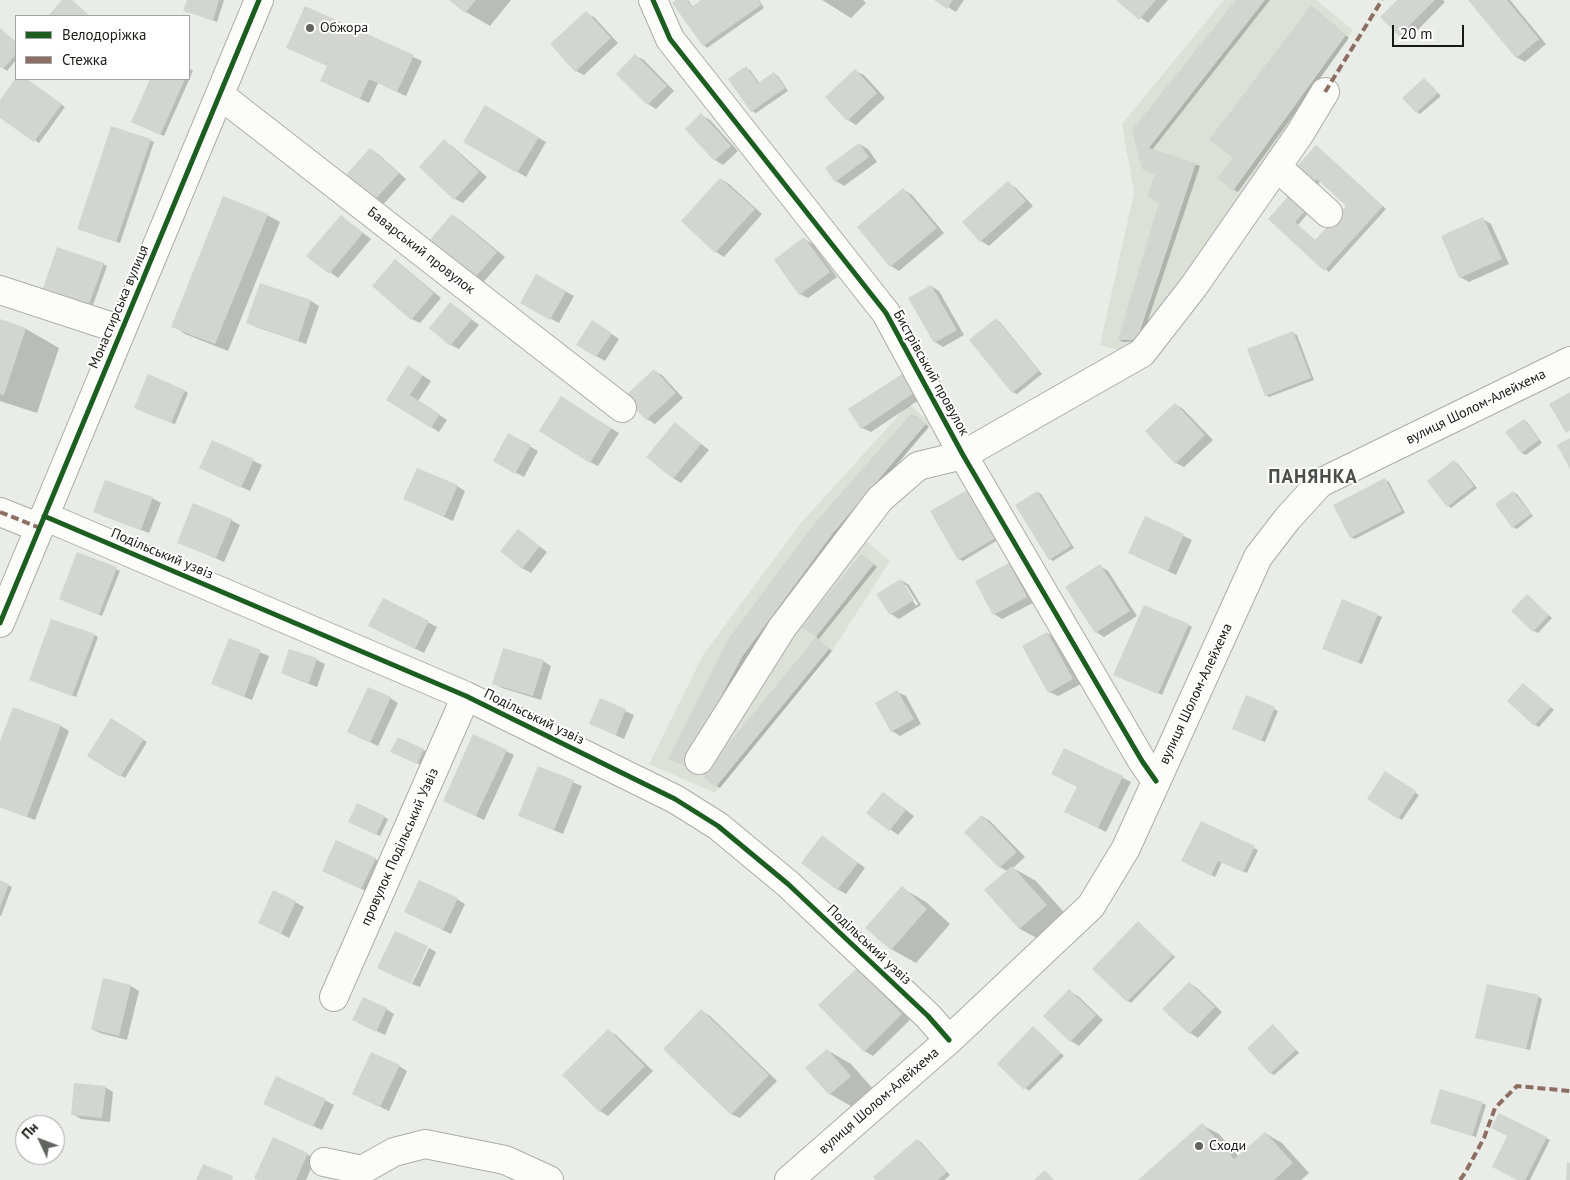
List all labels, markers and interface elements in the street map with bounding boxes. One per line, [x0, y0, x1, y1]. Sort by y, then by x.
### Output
legend [15, 15, 190, 80]
scale bar [1395, 15, 1468, 47]
place label: Обжора [320, 20, 368, 36]
marker: Обжора [304, 22, 316, 34]
text: 20 m [1400, 24, 1433, 43]
text: Велодоріжка [62, 25, 146, 44]
text: Стежка [62, 50, 107, 69]
street label: Баварський провулок [364, 204, 478, 298]
street label: Монастирська вулиця [85, 243, 153, 371]
street label: Бистрівський провулок [889, 307, 973, 439]
street label: вулиця Шолом-Алейхема [1403, 366, 1549, 448]
district label: ПАНЯНКА [1267, 467, 1359, 489]
street label: Подільський узвіз [108, 525, 216, 583]
street label: вулиця Шолом-Алейхема [1156, 621, 1236, 767]
street label: Подільський узвіз [481, 685, 587, 749]
street label: провулок Подільський Узвіз [358, 766, 442, 928]
street label: Подільський узвіз [823, 902, 915, 988]
street label: вулиця Шолом-Алейхема [815, 1044, 943, 1158]
north arrow [15, 1115, 65, 1165]
text: Пн [18, 1118, 42, 1143]
place label: Сходи [1209, 1138, 1246, 1154]
marker: Сходи [1193, 1140, 1205, 1152]

